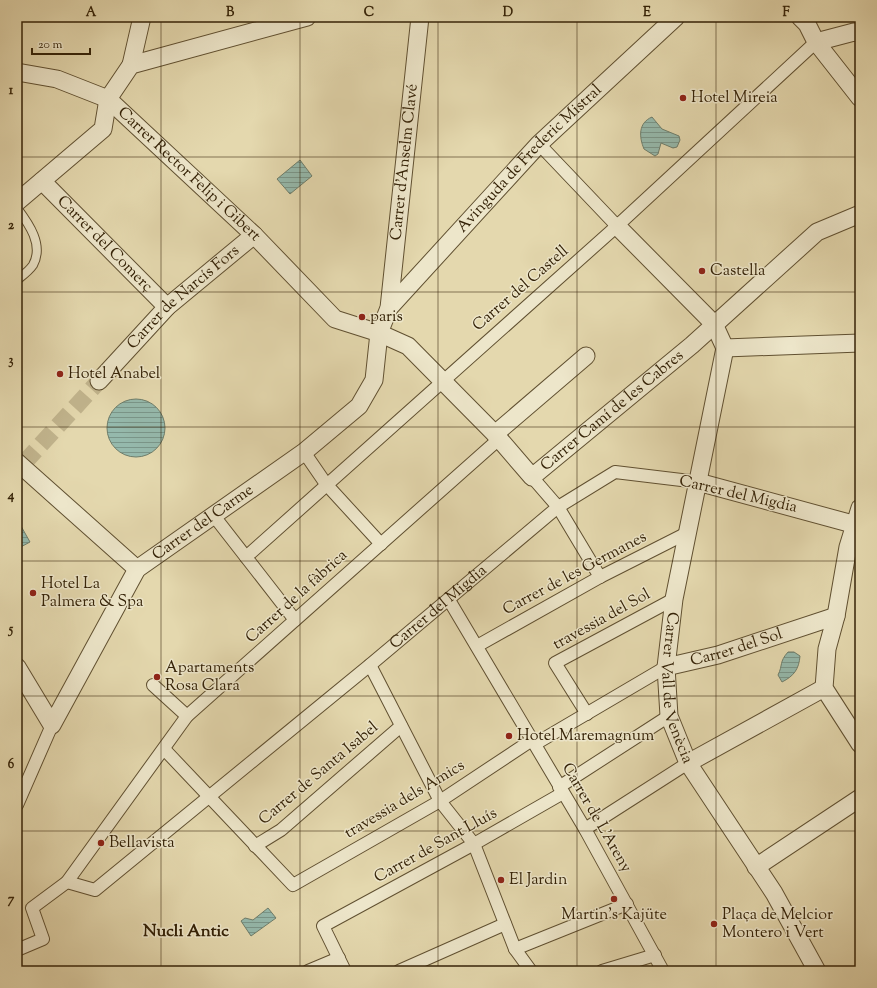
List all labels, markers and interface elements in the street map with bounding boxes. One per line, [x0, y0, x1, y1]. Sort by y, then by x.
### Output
text: A [86, 4, 97, 22]
text: B [226, 4, 235, 22]
text: C [364, 4, 374, 22]
text: D [503, 4, 513, 22]
text: E [643, 4, 651, 22]
text: F [782, 4, 790, 22]
scale bar [32, 30, 90, 56]
text: 20 m [38, 36, 63, 54]
street label: Avinguda de Frederic Mistral [452, 79, 608, 238]
text: 1 [9, 82, 14, 100]
street label: Carrer d'Anselm Clavé [385, 83, 424, 241]
place label: Hotel Mireia [691, 87, 778, 110]
marker: Hotel Mireia [678, 93, 688, 103]
street label: Carrer Rector Felip i Gibert [112, 102, 266, 247]
street label: Carrer del Comerç [51, 191, 158, 298]
text: 2 [8, 217, 15, 235]
street label: Carrer de Narcís Fors [122, 240, 245, 355]
street label: Carrer del Castell [468, 240, 575, 337]
place label: Castella [710, 260, 766, 283]
marker: Castella [697, 266, 707, 276]
place label: paris [370, 306, 403, 329]
marker: paris [357, 312, 367, 322]
street label: Carrer Camí de les Cabres [536, 345, 689, 477]
text: 3 [8, 352, 14, 370]
place label: Hotel Anabel [68, 363, 161, 386]
marker: Hotel Anabel [55, 369, 65, 379]
street label: Carrer del Migdia [677, 470, 800, 520]
street label: Carrer del Carme [148, 479, 258, 566]
text: 4 [7, 487, 15, 505]
street label: Carrer de les Germanes [499, 526, 651, 622]
street label: Carrer de la fàbrica [241, 544, 354, 649]
street label: Carrer del Migdia [385, 559, 493, 655]
place label: Hotel La Palmera & Spa [41, 573, 144, 614]
street label: travessia del Sol [549, 583, 656, 656]
marker: Hotel La Palmera & Spa [28, 588, 38, 598]
street label: Carrer Vall de Venècia [654, 611, 699, 768]
text: 5 [8, 621, 14, 639]
street label: Carrer del Sol [688, 623, 786, 673]
place label: Apartaments Rosa Clara [165, 657, 254, 698]
marker: Apartaments Rosa Clara [152, 672, 162, 682]
street label: Carrer de Santa Isabel [254, 717, 384, 831]
place label: Hotel Maremagnum [517, 725, 654, 748]
marker: Hotel Maremagnum [504, 731, 514, 741]
street label: travessia dels Amics [341, 755, 469, 845]
text: 6 [8, 756, 15, 774]
street label: Carrer de L'Areny [555, 759, 637, 877]
street label: Carrer de Sant Lluís [370, 803, 502, 889]
place label: Bellavista [109, 832, 175, 855]
marker: Bellavista [96, 838, 106, 848]
place label: El Jardin [509, 869, 568, 892]
marker: El Jardin [496, 875, 506, 885]
text: 7 [8, 891, 15, 909]
marker: Martin's Kajüte [609, 894, 619, 904]
place label: Martin's Kajüte [561, 904, 667, 927]
place label: Plaça de Melcior Montero i Vert [722, 904, 833, 945]
marker: Plaça de Melcior Montero i Vert [709, 919, 719, 929]
district label: Nucli Antic [143, 920, 229, 944]

